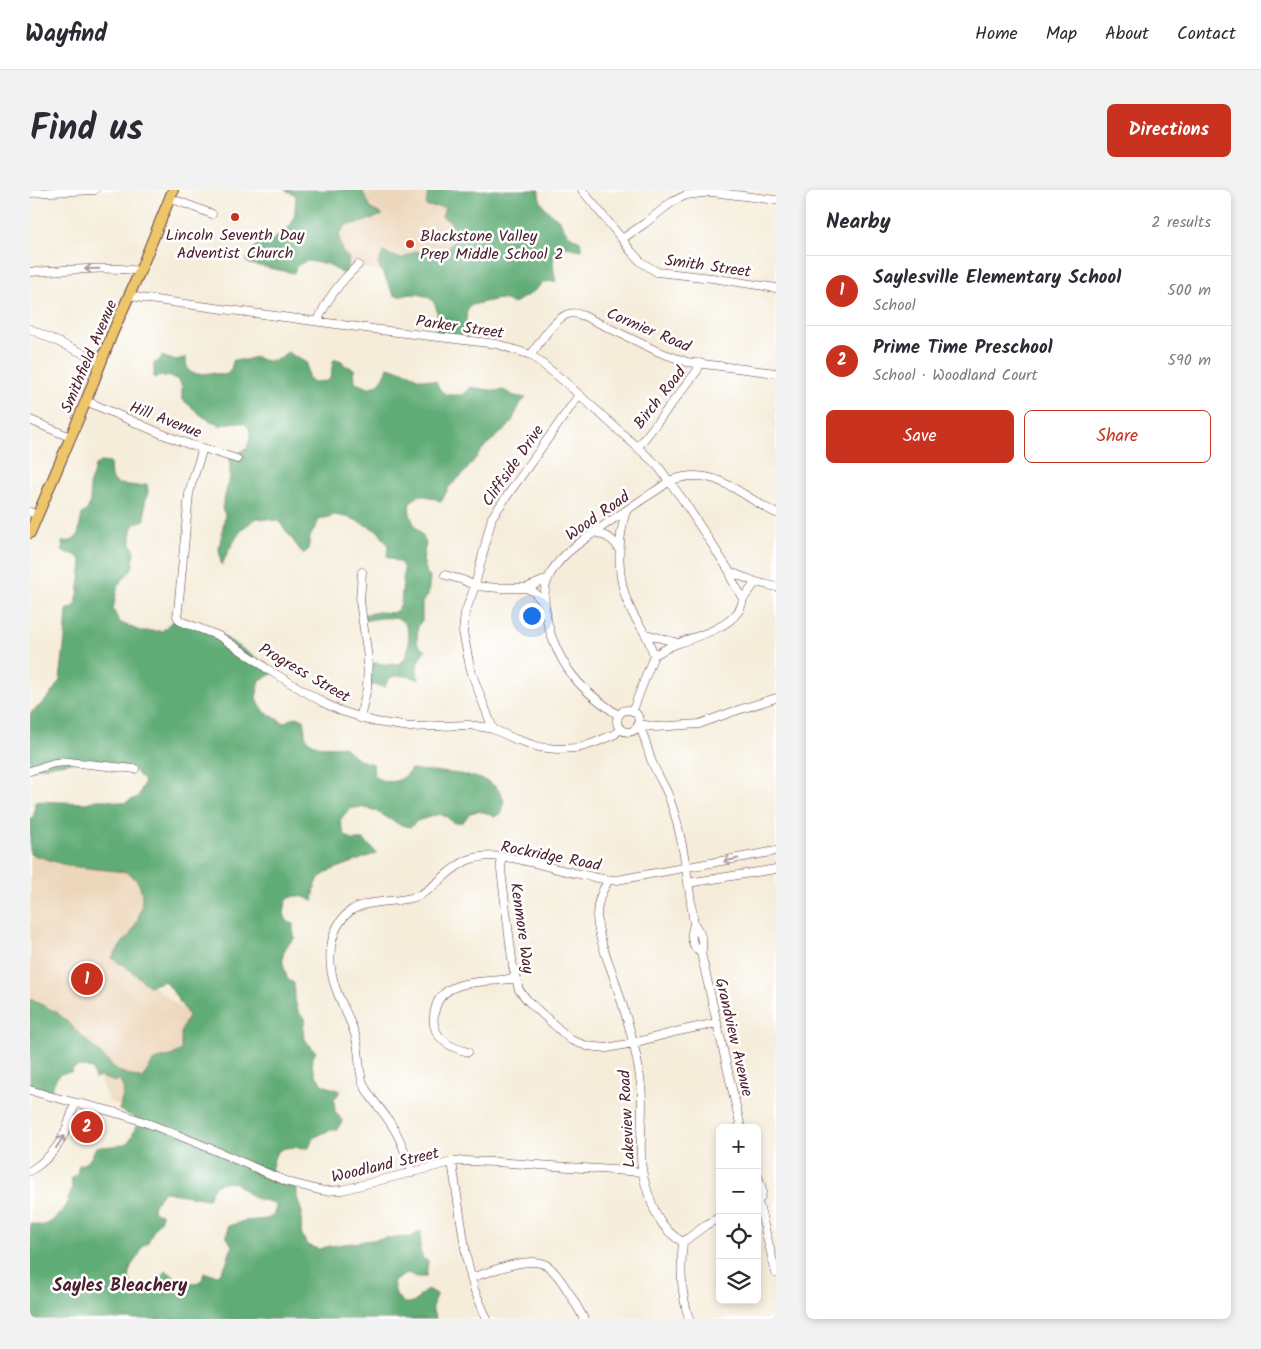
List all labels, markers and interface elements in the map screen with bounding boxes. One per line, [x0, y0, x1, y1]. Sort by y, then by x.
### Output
text: Wayfind [25, 15, 107, 54]
text: Home [975, 20, 1018, 49]
text: Map [1046, 20, 1077, 49]
text: About [1105, 20, 1149, 49]
text: Contact [1177, 20, 1236, 49]
text: Find us [30, 102, 143, 158]
button: Directions [1107, 104, 1231, 157]
text: Nearby [826, 206, 891, 239]
text: 2 results [1151, 210, 1211, 235]
marker: Lincoln Seventh Day Adventist Church [229, 211, 241, 223]
place label: Lincoln Seventh Day Adventist Church [166, 223, 305, 266]
place label: Blackstone Valley Prep Middle School 2 [420, 224, 564, 267]
marker: Blackstone Valley Prep Middle School 2 [404, 238, 416, 250]
street label: Smith Street [663, 248, 753, 285]
text: Saylesville Elementary School [873, 263, 1121, 293]
one-way arrow [84, 264, 100, 274]
text: 1 [840, 278, 844, 303]
text: 500 m [1167, 278, 1211, 303]
text: School [873, 293, 916, 318]
street label: Smithfield Avenue [54, 296, 125, 417]
street label: Cormier Road [602, 301, 695, 360]
street label: Parker Street [414, 309, 506, 346]
text: Prime Time Preschool [873, 333, 1053, 363]
text: 2 [837, 348, 847, 373]
text: 590 m [1167, 348, 1211, 373]
street label: Birch Road [628, 360, 693, 435]
text: School · Woodland Court [873, 363, 1038, 388]
street label: Hill Avenue [126, 395, 205, 446]
button: Save [826, 410, 1014, 463]
button: Share [1024, 410, 1211, 463]
street label: Cliffside Drive [476, 420, 551, 512]
street label: Wood Road [561, 484, 636, 548]
your location [519, 603, 545, 629]
street label: Progress Street [254, 637, 355, 710]
street label: Rockridge Road [498, 835, 604, 879]
one-way arrow [723, 855, 739, 865]
street label: Kenmore Way [503, 881, 540, 976]
pin: 1 [71, 960, 103, 998]
street label: Grandview Avenue [708, 976, 759, 1099]
street label: Lakeview Road [612, 1068, 643, 1168]
pin: 2 [71, 1108, 103, 1146]
map controls [716, 1124, 761, 1304]
button: + [716, 1124, 761, 1169]
one-way arrow [55, 1135, 65, 1149]
street label: Woodland Street [329, 1141, 442, 1190]
button: − [716, 1169, 761, 1214]
button: locate [716, 1214, 761, 1259]
button: layers [716, 1259, 761, 1304]
district label: Sayles Bleachery [53, 1272, 188, 1301]

